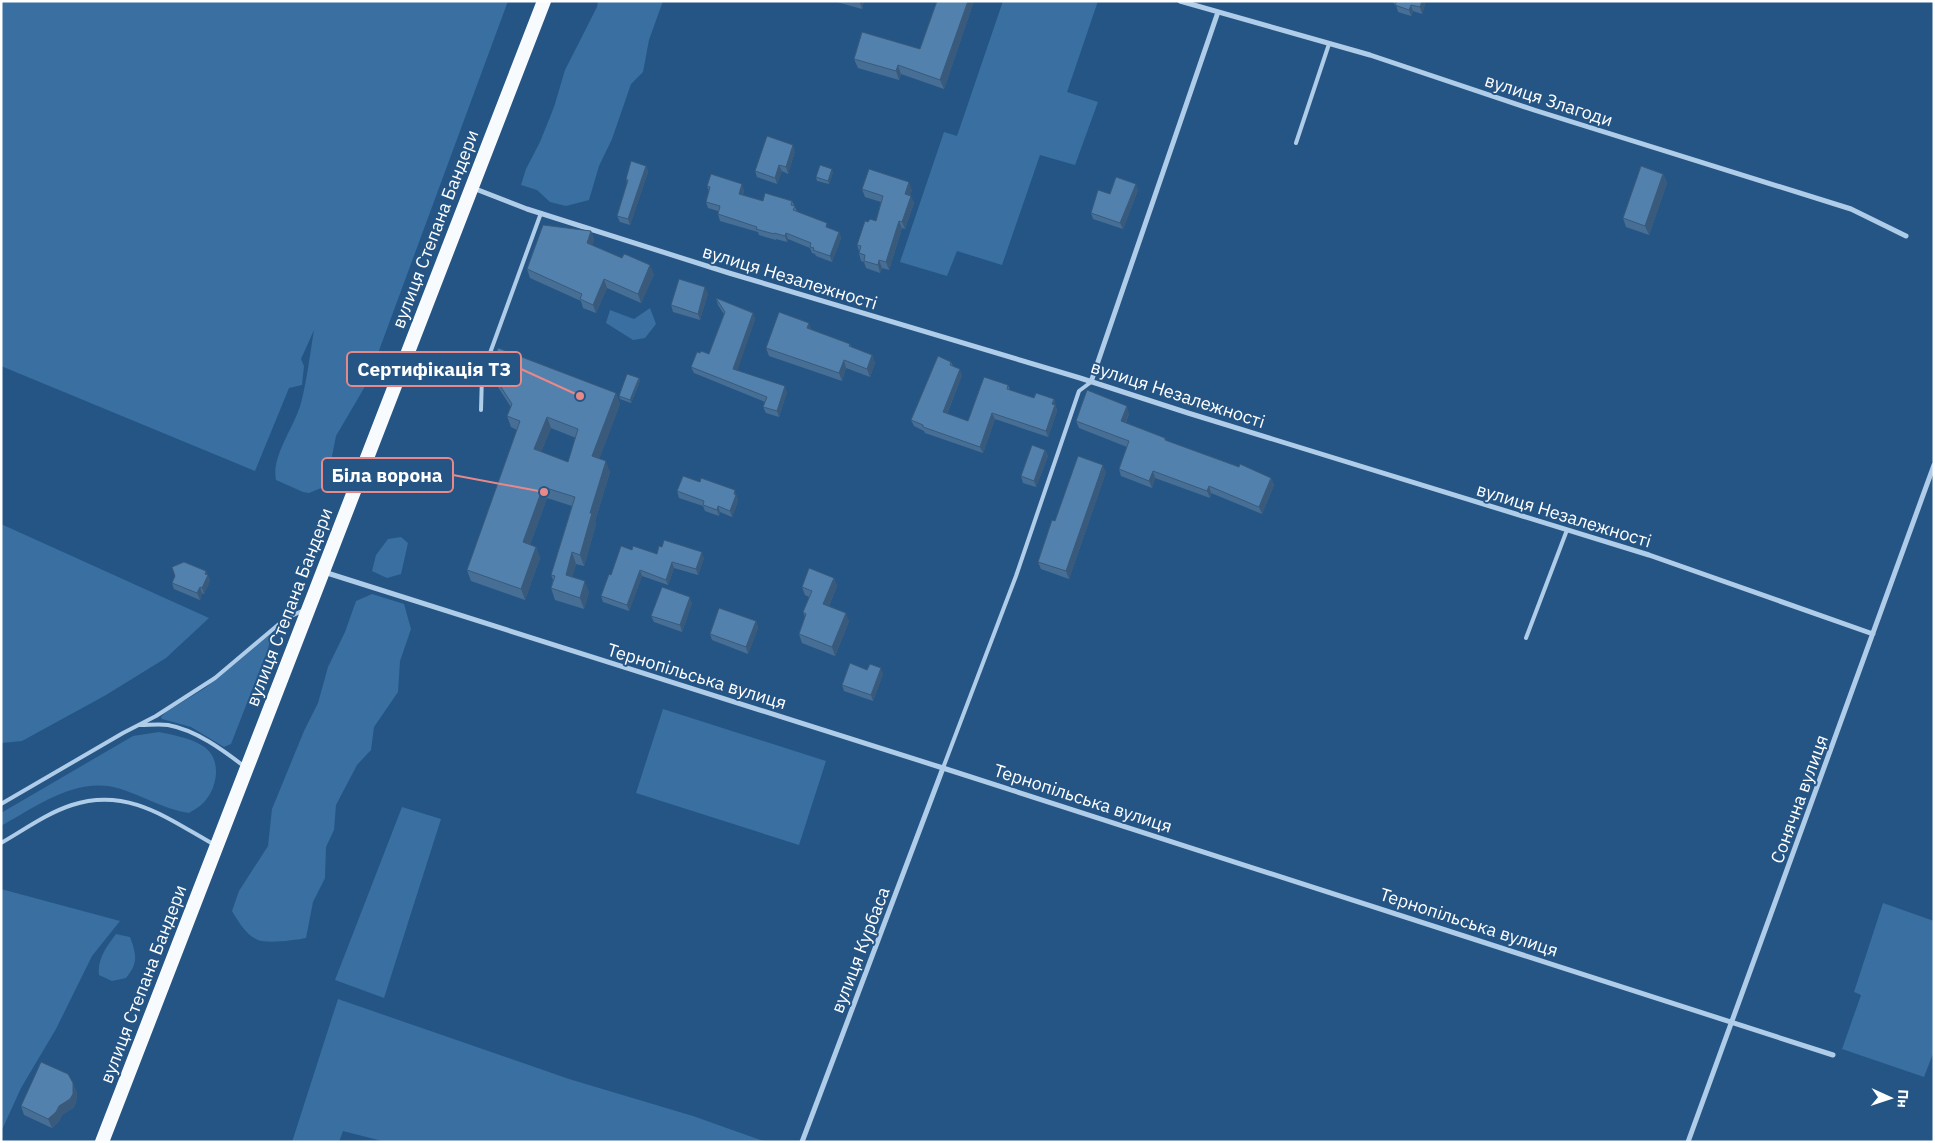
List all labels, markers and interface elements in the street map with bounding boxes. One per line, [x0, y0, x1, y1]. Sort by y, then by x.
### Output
street label: вулиця Злагоди [1482, 68, 1616, 132]
street label: вулиця Степана Бандери [386, 126, 484, 332]
street label: вулиця Незалежності [700, 239, 880, 315]
callout: Сертифікація ТЗ [347, 352, 521, 386]
street label: вулиця Незалежності [1088, 355, 1268, 433]
text: Сертифікація ТЗ [357, 357, 511, 381]
callout: Біла ворона [322, 458, 453, 492]
text: Біла ворона [331, 463, 443, 487]
street label: вулиця Незалежності [1474, 477, 1654, 553]
street label: вулиця Степана Бандери [240, 504, 338, 710]
street label: Тернопільська вулиця [605, 638, 789, 714]
street label: Сонячна вулиця [1765, 731, 1833, 867]
street label: Тернопільська вулиця [991, 758, 1175, 838]
street label: вулиця Степана Бандери [94, 881, 192, 1087]
street label: Тернопільська вулиця [1377, 882, 1561, 962]
street label: вулиця Курбаса [825, 883, 895, 1016]
north arrow [1865, 1073, 1915, 1123]
text: Пн [1894, 1089, 1912, 1108]

